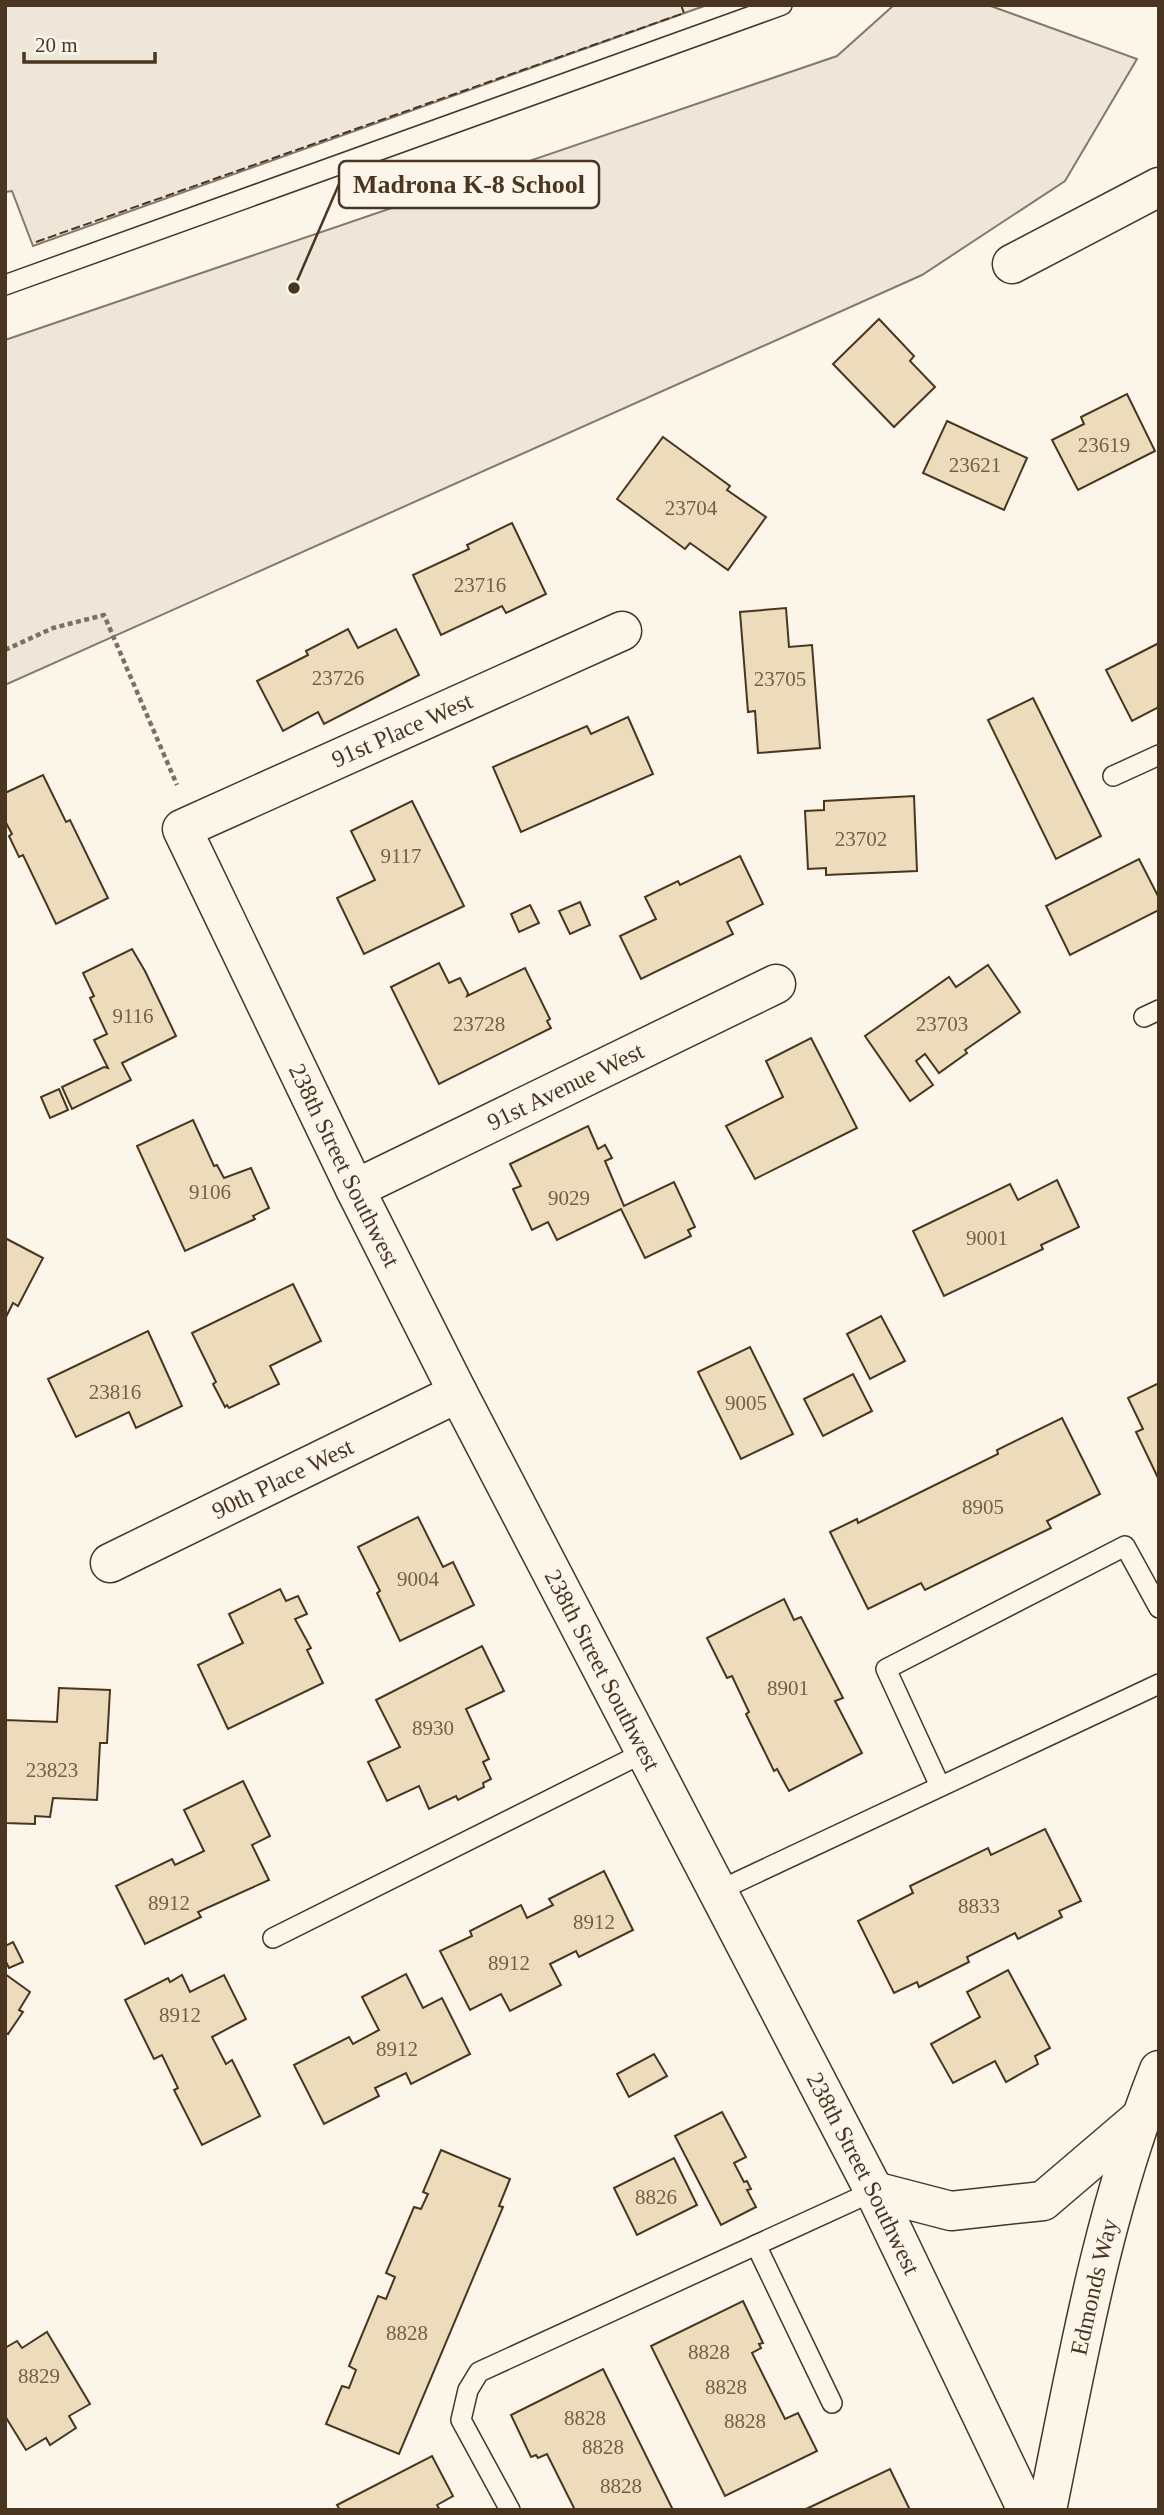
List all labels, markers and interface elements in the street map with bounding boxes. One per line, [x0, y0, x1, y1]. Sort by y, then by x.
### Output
scale bar [24, 21, 156, 65]
text: 20 m [35, 33, 78, 57]
callout: Madrona K-8 School [339, 161, 599, 208]
text: Madrona K-8 School [353, 170, 585, 199]
house number: 23619 [1078, 433, 1130, 457]
house number: 23621 [949, 453, 1001, 477]
house number: 23704 [665, 496, 718, 520]
house number: 23716 [454, 573, 506, 597]
house number: 23726 [312, 666, 364, 690]
house number: 23705 [754, 667, 806, 691]
street label: 91st Place West [328, 687, 477, 773]
house number: 23702 [835, 827, 887, 851]
house number: 9117 [380, 844, 422, 868]
house number: 9116 [112, 1004, 154, 1028]
house number: 23728 [453, 1012, 505, 1036]
house number: 23703 [916, 1012, 968, 1036]
street label: 91st Avenue West [483, 1037, 648, 1136]
street label: 238th Street Southwest [284, 1060, 405, 1271]
house number: 9106 [189, 1180, 231, 1204]
house number: 9029 [548, 1186, 590, 1210]
house number: 9001 [966, 1226, 1008, 1250]
house number: 23816 [89, 1380, 141, 1404]
house number: 9005 [725, 1391, 767, 1415]
street label: 90th Place West [208, 1433, 358, 1524]
house number: 8905 [962, 1495, 1004, 1519]
street label: 238th Street Southwest [539, 1565, 666, 1775]
house number: 9004 [397, 1567, 440, 1591]
house number: 8901 [767, 1676, 809, 1700]
house number: 8930 [412, 1716, 454, 1740]
house number: 23823 [26, 1758, 78, 1782]
house number: 8912 [148, 1891, 190, 1915]
house number: 8833 [958, 1894, 1000, 1918]
house number: 8912 [573, 1910, 615, 1934]
house number: 8912 [488, 1951, 530, 1975]
house number: 8912 [159, 2003, 201, 2027]
house number: 8912 [376, 2037, 418, 2061]
street label: 238th Street Southwest [802, 2068, 925, 2279]
house number: 8826 [635, 2185, 677, 2209]
street label: Edmonds Way [1066, 2216, 1123, 2358]
house number: 8828 [386, 2321, 428, 2345]
house number: 8828 [688, 2340, 730, 2364]
house number: 8829 [18, 2364, 60, 2388]
house number: 8828 [705, 2375, 747, 2399]
house number: 8828 [564, 2406, 606, 2430]
house number: 8828 [724, 2409, 766, 2433]
house number: 8828 [582, 2435, 624, 2459]
house number: 8828 [600, 2474, 642, 2498]

